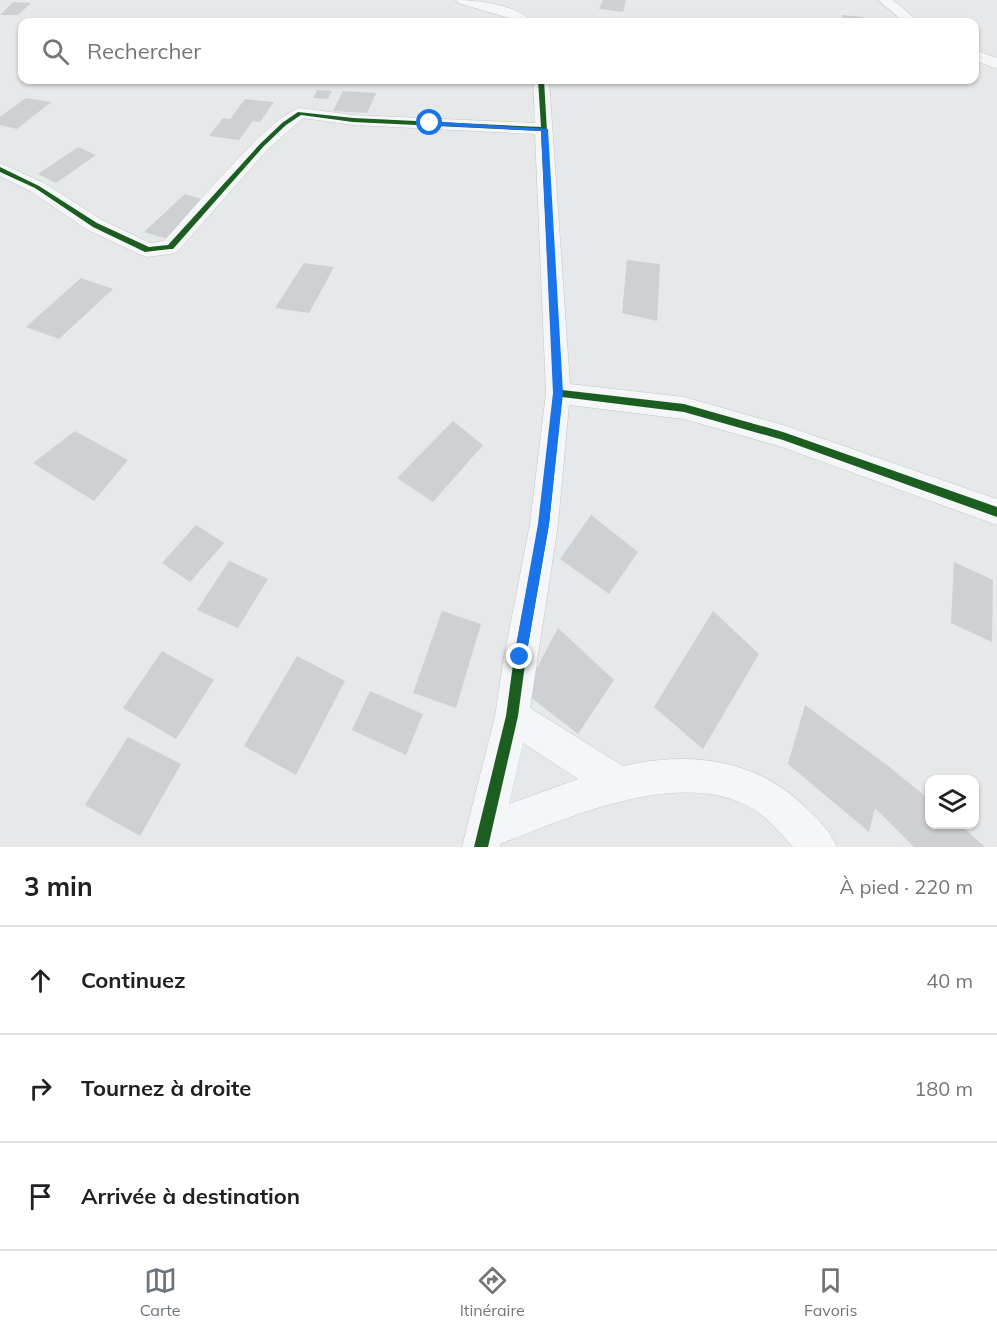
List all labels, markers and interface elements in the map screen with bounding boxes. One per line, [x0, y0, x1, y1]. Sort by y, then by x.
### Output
search box [18, 18, 979, 84]
icon: search [39, 35, 72, 68]
text: Rechercher [87, 37, 201, 65]
route start [416, 109, 442, 135]
route end [506, 643, 532, 669]
map controls [925, 775, 979, 829]
button: layers [925, 775, 979, 829]
text: 3 min [24, 870, 93, 903]
text: À pied · 220 m [840, 874, 973, 899]
icon: ahead [24, 964, 57, 997]
text: Continuez [81, 966, 186, 994]
text: 40 m [926, 968, 973, 993]
icon: right [24, 1072, 57, 1105]
text: Tournez à droite [81, 1074, 251, 1102]
text: 180 m [914, 1076, 973, 1101]
icon: arrive [24, 1180, 57, 1213]
text: Arrivée à destination [81, 1182, 300, 1210]
tab: Carte [140, 1264, 180, 1320]
tab: Itinéraire [460, 1264, 525, 1320]
tab: Favoris [804, 1264, 857, 1320]

